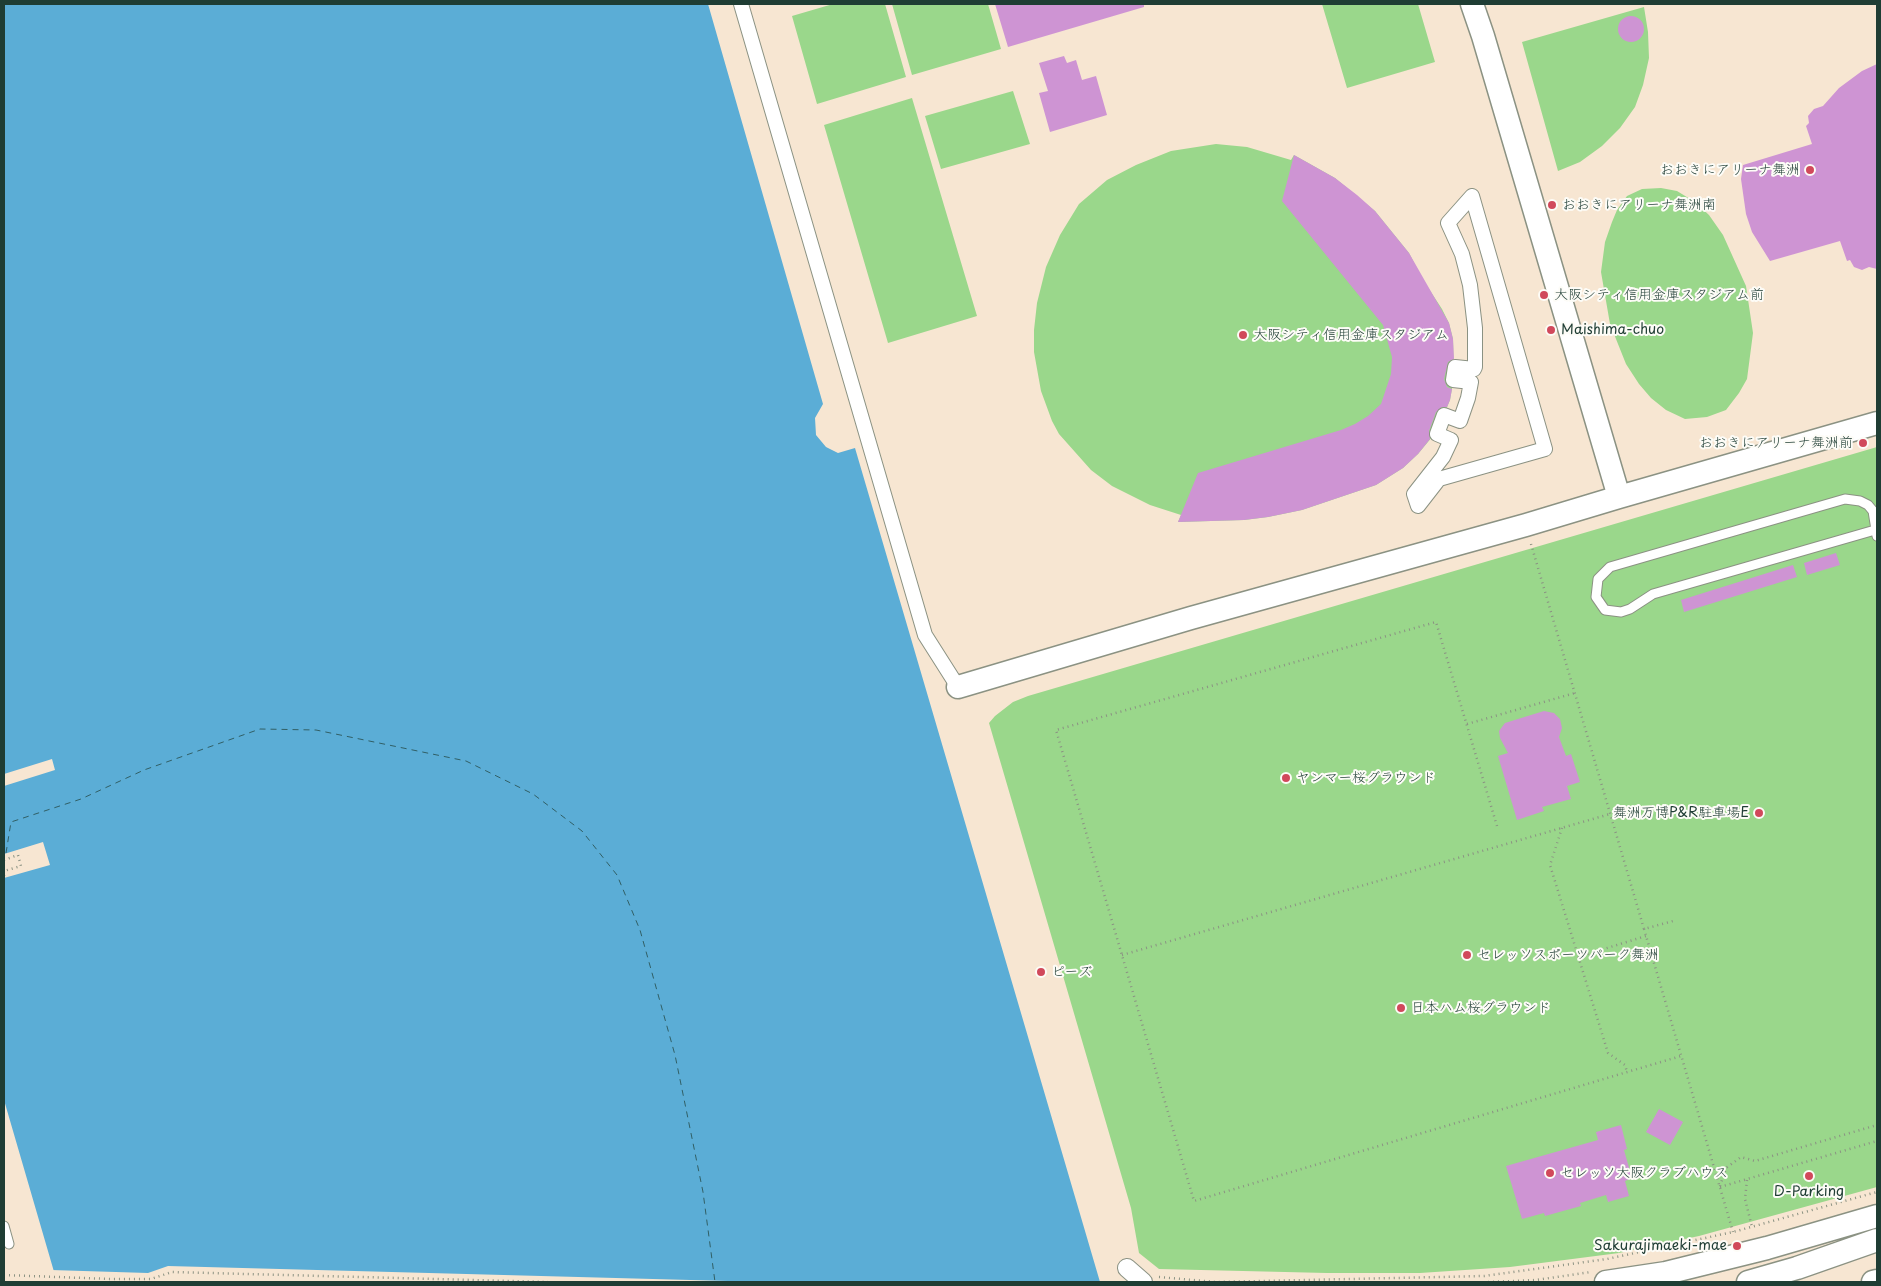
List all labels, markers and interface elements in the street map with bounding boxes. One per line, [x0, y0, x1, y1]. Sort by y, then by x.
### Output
place label: おおきにアリーナ舞洲 [1660, 162, 1800, 178]
marker: おおきにアリーナ舞洲 [1804, 164, 1816, 176]
place label: おおきにアリーナ舞洲南 [1562, 197, 1716, 213]
marker: おおきにアリーナ舞洲南 [1546, 199, 1558, 211]
place label: 大阪シティ信用金庫スタジアム前 [1554, 287, 1764, 303]
marker: 大阪シティ信用金庫スタジアム前 [1538, 289, 1550, 301]
place label: Maishima-chuo [1561, 322, 1664, 338]
marker: Maishima-chuo [1545, 324, 1557, 336]
place label: 大阪シティ信用金庫スタジアム [1253, 327, 1449, 343]
marker: 大阪シティ信用金庫スタジアム [1237, 329, 1249, 341]
place label: おおきにアリーナ舞洲前 [1699, 435, 1853, 451]
marker: おおきにアリーナ舞洲前 [1857, 437, 1869, 449]
place label: ヤンマー桜グラウンド [1296, 770, 1436, 786]
marker: ヤンマー桜グラウンド [1280, 772, 1292, 784]
place label: 舞洲万博P&R駐車場E [1613, 805, 1749, 821]
marker: 舞洲万博P&R駐車場E [1753, 807, 1765, 819]
place label: セレッソスポーツパーク舞洲 [1477, 947, 1659, 963]
marker: セレッソスポーツパーク舞洲 [1461, 949, 1473, 961]
place label: ピーズ [1051, 964, 1092, 980]
marker: ピーズ [1035, 966, 1047, 978]
place label: 日本ハム桜グラウンド [1411, 1000, 1551, 1016]
marker: 日本ハム桜グラウンド [1395, 1002, 1407, 1014]
place label: セレッソ大阪クラブハウス [1560, 1165, 1728, 1181]
marker: セレッソ大阪クラブハウス [1544, 1167, 1556, 1179]
marker: D-Parking [1803, 1170, 1815, 1182]
place label: D-Parking [1774, 1184, 1844, 1200]
place label: Sakurajimaeki-mae [1594, 1238, 1727, 1254]
marker: Sakurajimaeki-mae [1731, 1240, 1743, 1252]

